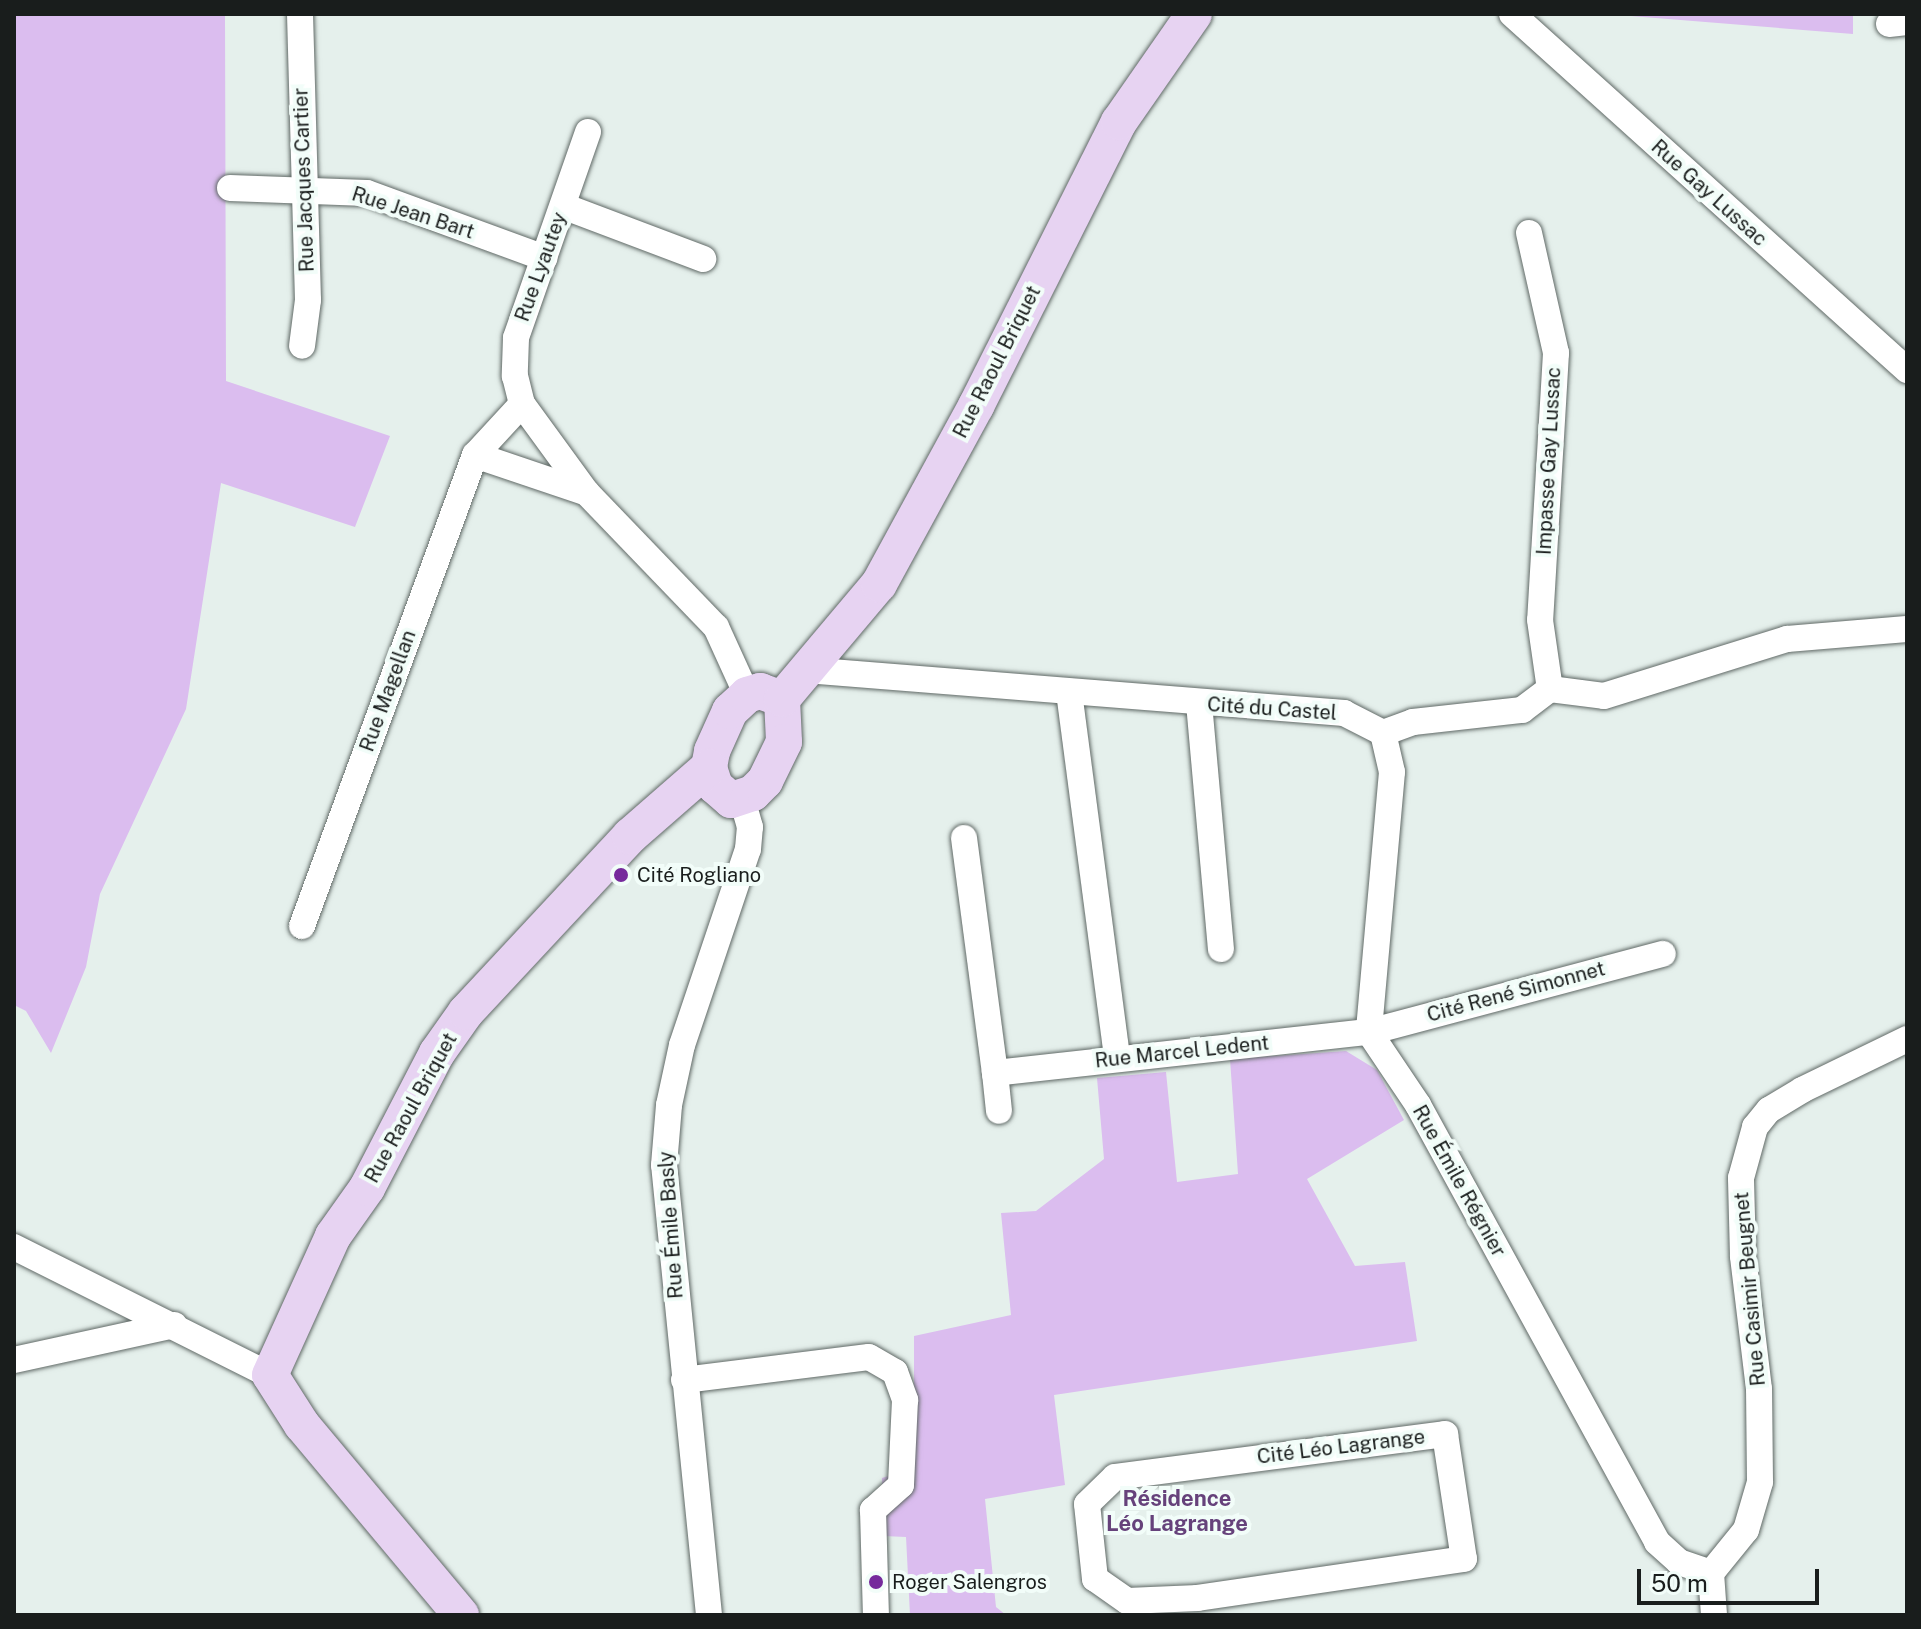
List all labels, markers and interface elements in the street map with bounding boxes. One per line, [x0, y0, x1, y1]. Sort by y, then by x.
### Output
street label: Rue Jacques Cartier [289, 87, 319, 273]
street label: Rue Gay Lussac [1646, 135, 1772, 251]
street label: Rue Jean Bart [349, 182, 477, 244]
street label: Rue Lyautey [510, 209, 572, 325]
street label: Rue Raoul Briquet [948, 282, 1046, 442]
street label: Impasse Gay Lussac [1532, 366, 1566, 556]
street label: Rue Magellan [355, 627, 421, 755]
street label: Cité du Castel [1206, 692, 1338, 726]
place label: Cité Rogliano [637, 863, 761, 887]
marker: Cité Rogliano [612, 866, 630, 884]
street label: Cité René Simonnet [1424, 957, 1608, 1027]
street label: Rue Raoul Briquet [360, 1029, 462, 1187]
street label: Rue Marcel Ledent [1094, 1031, 1270, 1073]
street label: Rue Émile Régnier [1407, 1101, 1511, 1261]
street label: Rue Émile Basly [654, 1150, 688, 1300]
street label: Rue Casimir Beugnet [1730, 1191, 1770, 1387]
street label: Cité Léo Lagrange [1256, 1425, 1426, 1469]
district label: Résidence Léo Lagrange [1106, 1485, 1248, 1536]
scale bar [1641, 1553, 1823, 1603]
text: 50 m [1651, 1569, 1708, 1597]
place label: Roger Salengros [892, 1570, 1047, 1594]
marker: Roger Salengros [867, 1573, 885, 1591]

